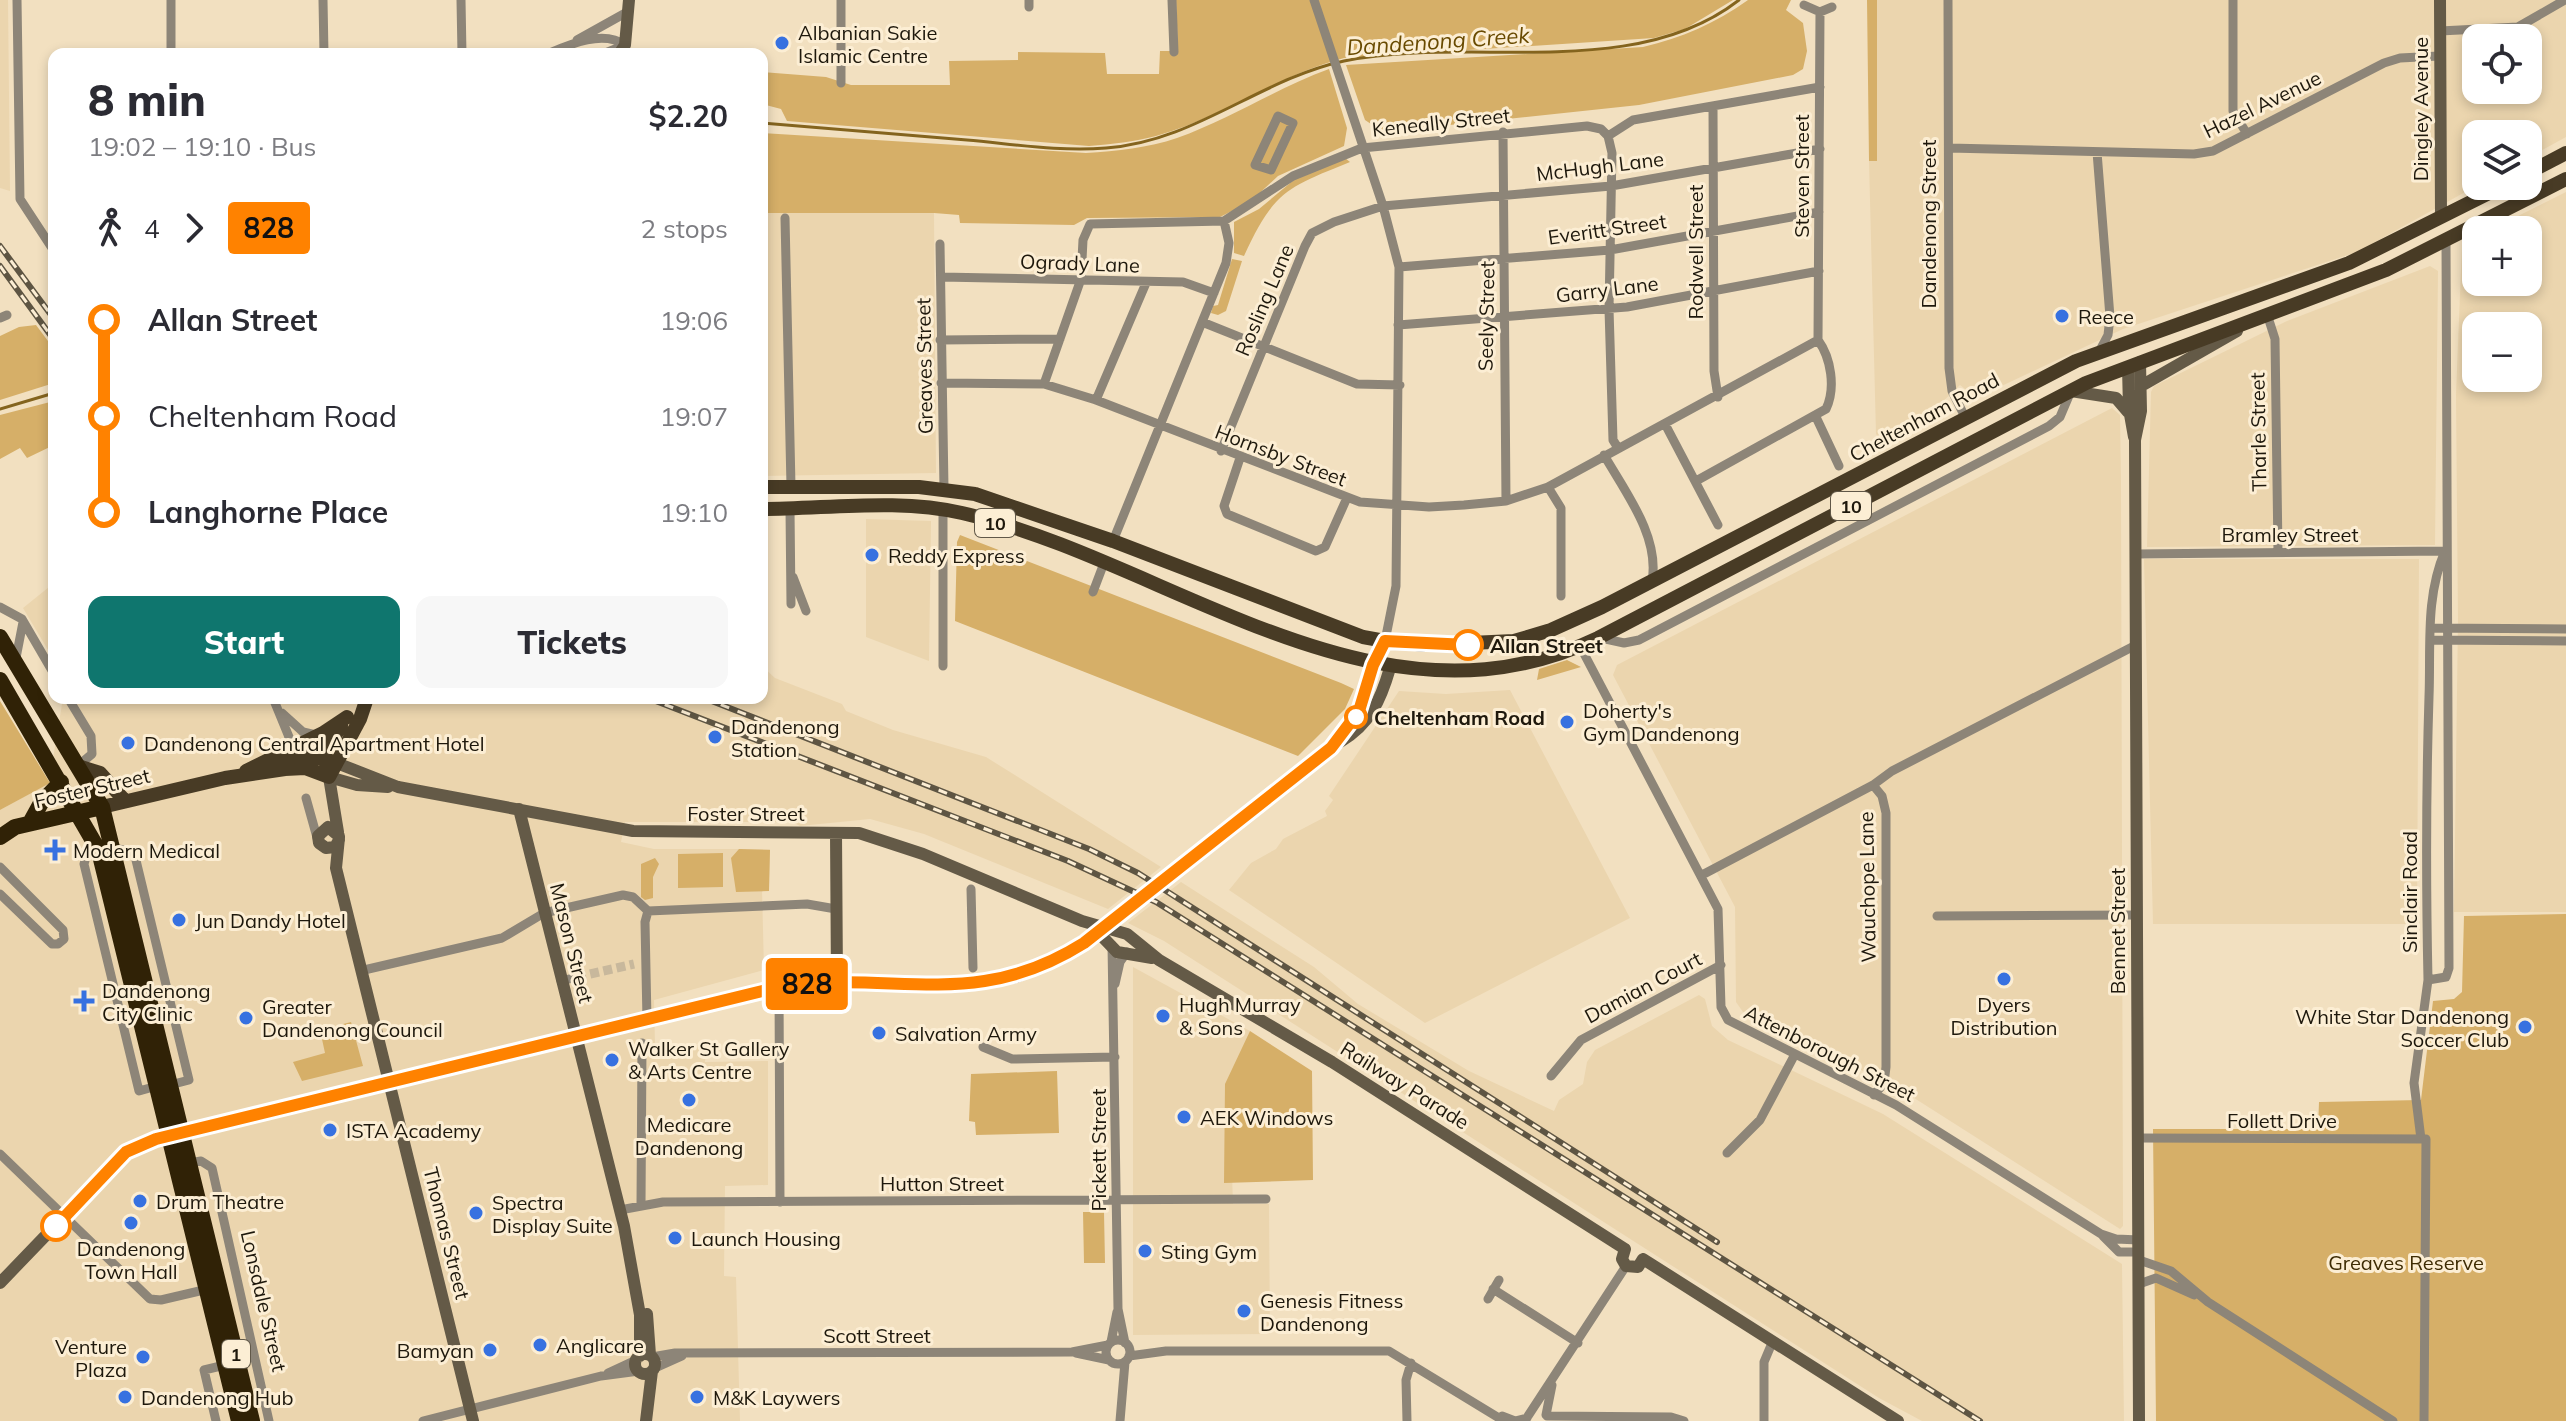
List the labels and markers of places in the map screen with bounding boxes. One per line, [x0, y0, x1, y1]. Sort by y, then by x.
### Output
place label: Albanian Sakie Islamic Centre [798, 20, 937, 68]
marker: Albanian Sakie Islamic Centre [773, 34, 791, 52]
place label: Reece [2078, 304, 2134, 329]
marker: Reece [2053, 307, 2071, 325]
place label: Reddy Express [888, 543, 1025, 568]
marker: Reddy Express [863, 546, 881, 564]
marker: Allan Street [1453, 630, 1483, 660]
place label: Allan Street [1490, 633, 1603, 658]
place label: Doherty's Gym Dandenong [1583, 698, 1739, 746]
place label: Cheltenham Road [1374, 705, 1545, 730]
marker: Cheltenham Road [1345, 706, 1367, 728]
marker: Doherty's Gym Dandenong [1558, 713, 1576, 731]
place label: Dandenong Station [731, 714, 839, 762]
marker: Dandenong Station [706, 728, 724, 746]
place label: Dandenong Central Apartment Hotel [144, 731, 484, 756]
marker: Dandenong Central Apartment Hotel [119, 734, 137, 752]
place label: Modern Medical [73, 838, 220, 863]
marker: Modern Medical [44, 839, 66, 861]
place label: Jun Dandy Hotel [195, 908, 346, 933]
marker: Jun Dandy Hotel [170, 911, 188, 929]
marker: Dyers Distribution [1995, 970, 2013, 988]
place label: Dandenong City Clinic [102, 978, 210, 1026]
marker: Dandenong City Clinic [73, 990, 95, 1012]
place label: Hugh Murray & Sons [1179, 992, 1301, 1040]
place label: Dyers Distribution [1951, 992, 2057, 1040]
place label: Greater Dandenong Council [262, 994, 443, 1042]
place label: White Star Dandenong Soccer Club [2295, 1004, 2509, 1052]
marker: Hugh Murray & Sons [1154, 1007, 1172, 1025]
marker: Greater Dandenong Council [237, 1009, 255, 1027]
marker: White Star Dandenong Soccer Club [2516, 1018, 2534, 1036]
place label: Salvation Army [895, 1021, 1037, 1046]
marker: Salvation Army [870, 1024, 888, 1042]
place label: Walker St Gallery & Arts Centre [628, 1036, 790, 1084]
marker: Walker St Gallery & Arts Centre [603, 1051, 621, 1069]
marker: Medicare Dandenong [680, 1091, 698, 1109]
place label: AEK Windows [1200, 1105, 1333, 1130]
marker: AEK Windows [1175, 1108, 1193, 1126]
place label: Medicare Dandenong [635, 1112, 743, 1160]
place label: ISTA Academy [346, 1118, 482, 1143]
marker: ISTA Academy [321, 1121, 339, 1139]
place label: Drum Theatre [156, 1189, 284, 1214]
place label: Spectra Display Suite [492, 1190, 613, 1238]
marker: Drum Theatre [131, 1192, 149, 1210]
marker: Spectra Display Suite [467, 1204, 485, 1222]
unlabelled marker [41, 1211, 71, 1241]
marker: Dandenong Town Hall [122, 1214, 140, 1232]
place label: Launch Housing [691, 1226, 841, 1251]
marker: Launch Housing [666, 1229, 684, 1247]
place label: Dandenong Town Hall [77, 1236, 185, 1284]
place label: Sting Gym [1161, 1239, 1257, 1264]
marker: Sting Gym [1136, 1242, 1154, 1260]
place label: Genesis Fitness Dandenong [1260, 1288, 1403, 1336]
marker: Genesis Fitness Dandenong [1235, 1302, 1253, 1320]
place label: Anglicare [556, 1333, 644, 1358]
place label: Venture Plaza [55, 1334, 127, 1382]
marker: Anglicare [531, 1336, 549, 1354]
place label: Bamyan [397, 1338, 474, 1363]
marker: Bamyan [481, 1341, 499, 1359]
marker: Venture Plaza [134, 1348, 152, 1366]
place label: Dandenong Hub [141, 1385, 294, 1410]
place label: M&K Laywers [713, 1385, 840, 1410]
marker: Dandenong Hub [116, 1388, 134, 1406]
marker: M&K Laywers [688, 1388, 706, 1406]

